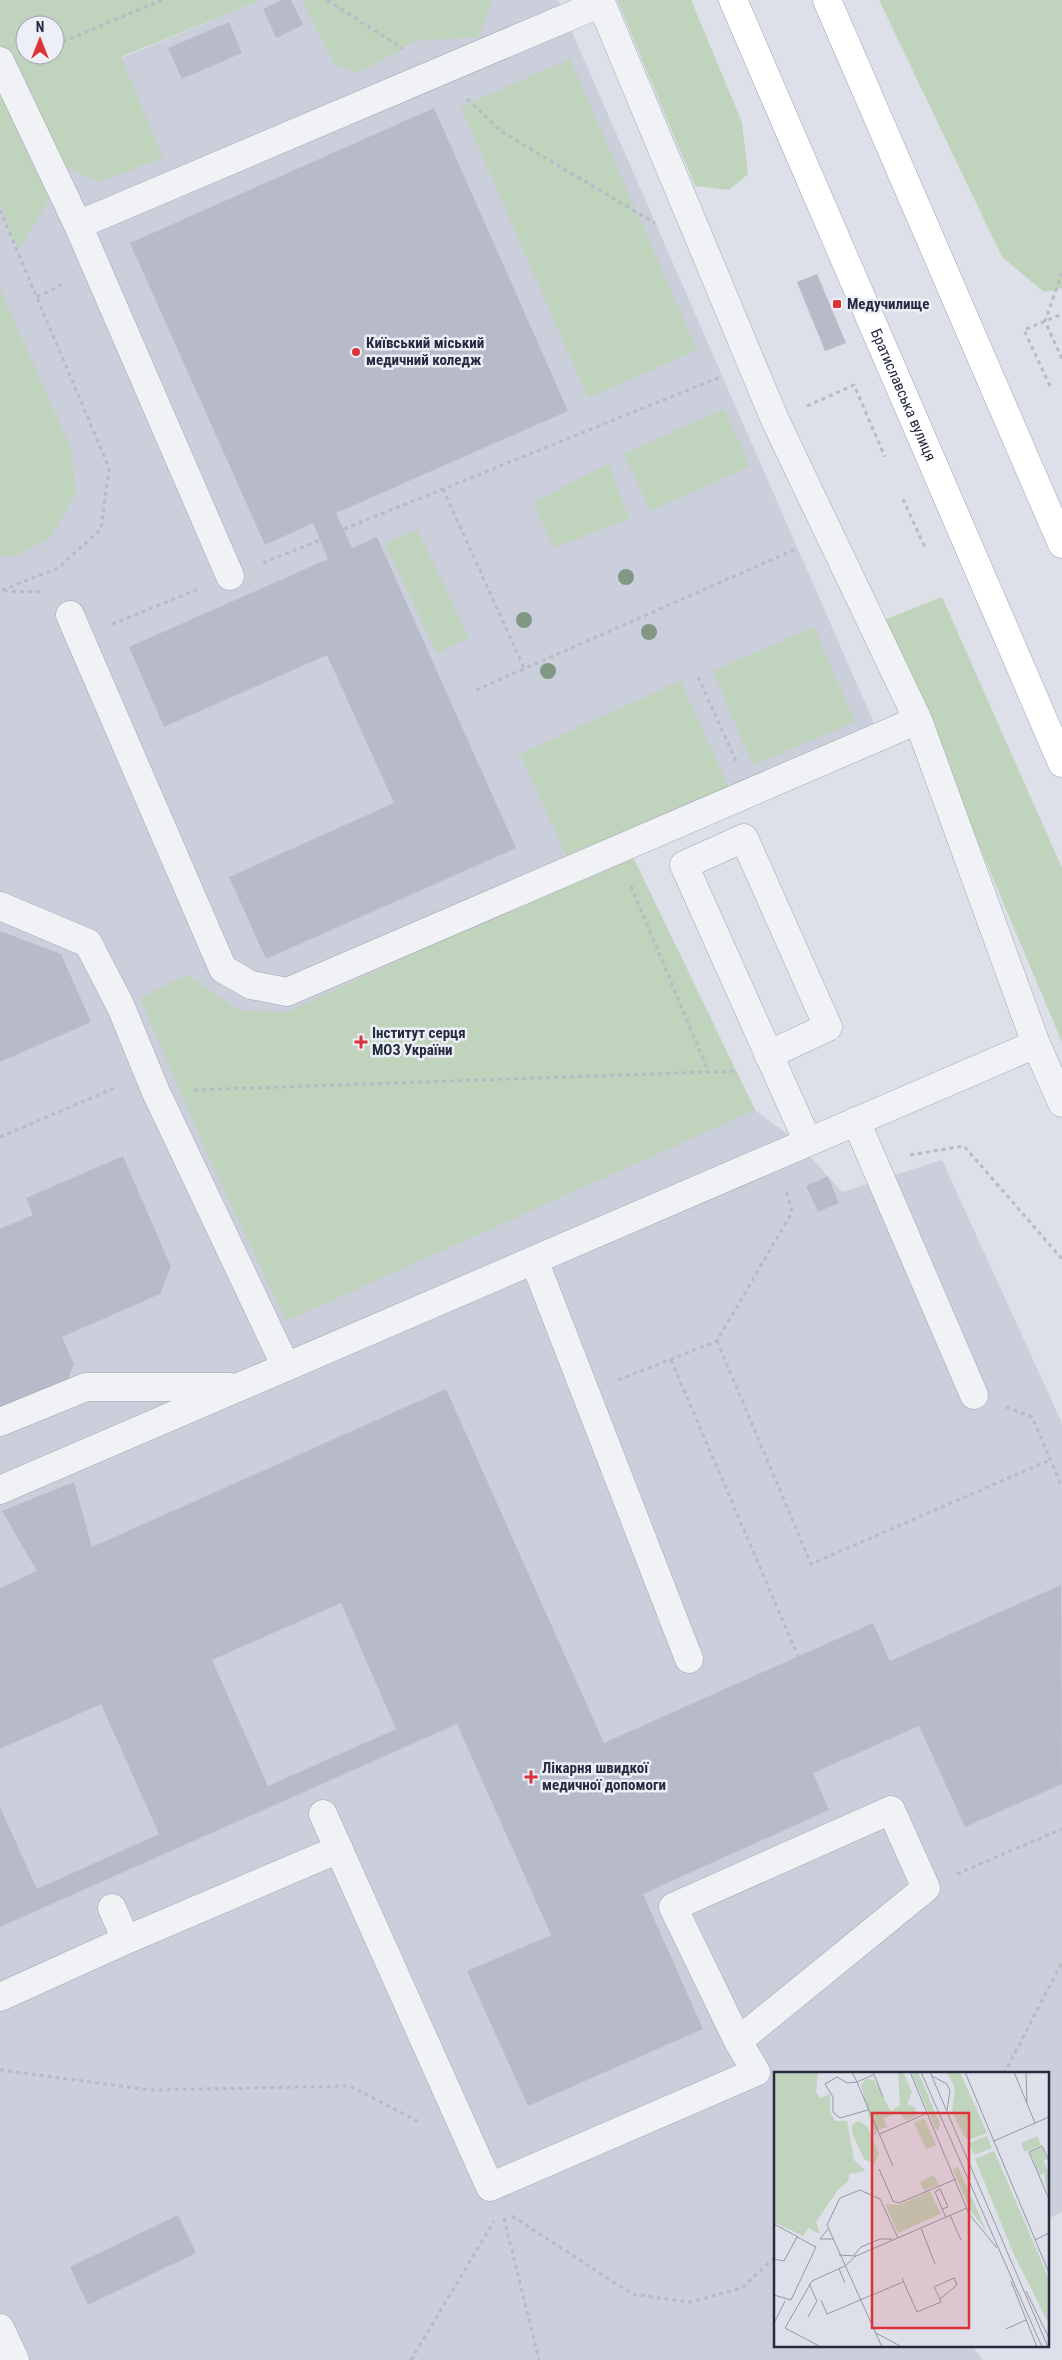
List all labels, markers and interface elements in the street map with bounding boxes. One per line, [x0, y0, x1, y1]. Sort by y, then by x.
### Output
north arrow [15, 15, 65, 65]
text: N [36, 19, 44, 35]
place label: Медучилище [847, 295, 930, 313]
marker: Медучилище [831, 298, 843, 310]
street label: Братиславська вулиця [867, 326, 940, 464]
place label: Київський міський медичний коледж [366, 334, 484, 369]
marker: Київський міський медичний коледж [350, 346, 362, 358]
place label: Інститут серця МОЗ України [372, 1024, 466, 1059]
marker: Інститут серця МОЗ України [354, 1035, 368, 1049]
place label: Лікарня швидкої медичної допомоги [542, 1759, 666, 1794]
marker: Лікарня швидкої медичної допомоги [524, 1770, 538, 1784]
inset map [774, 2072, 1050, 2348]

